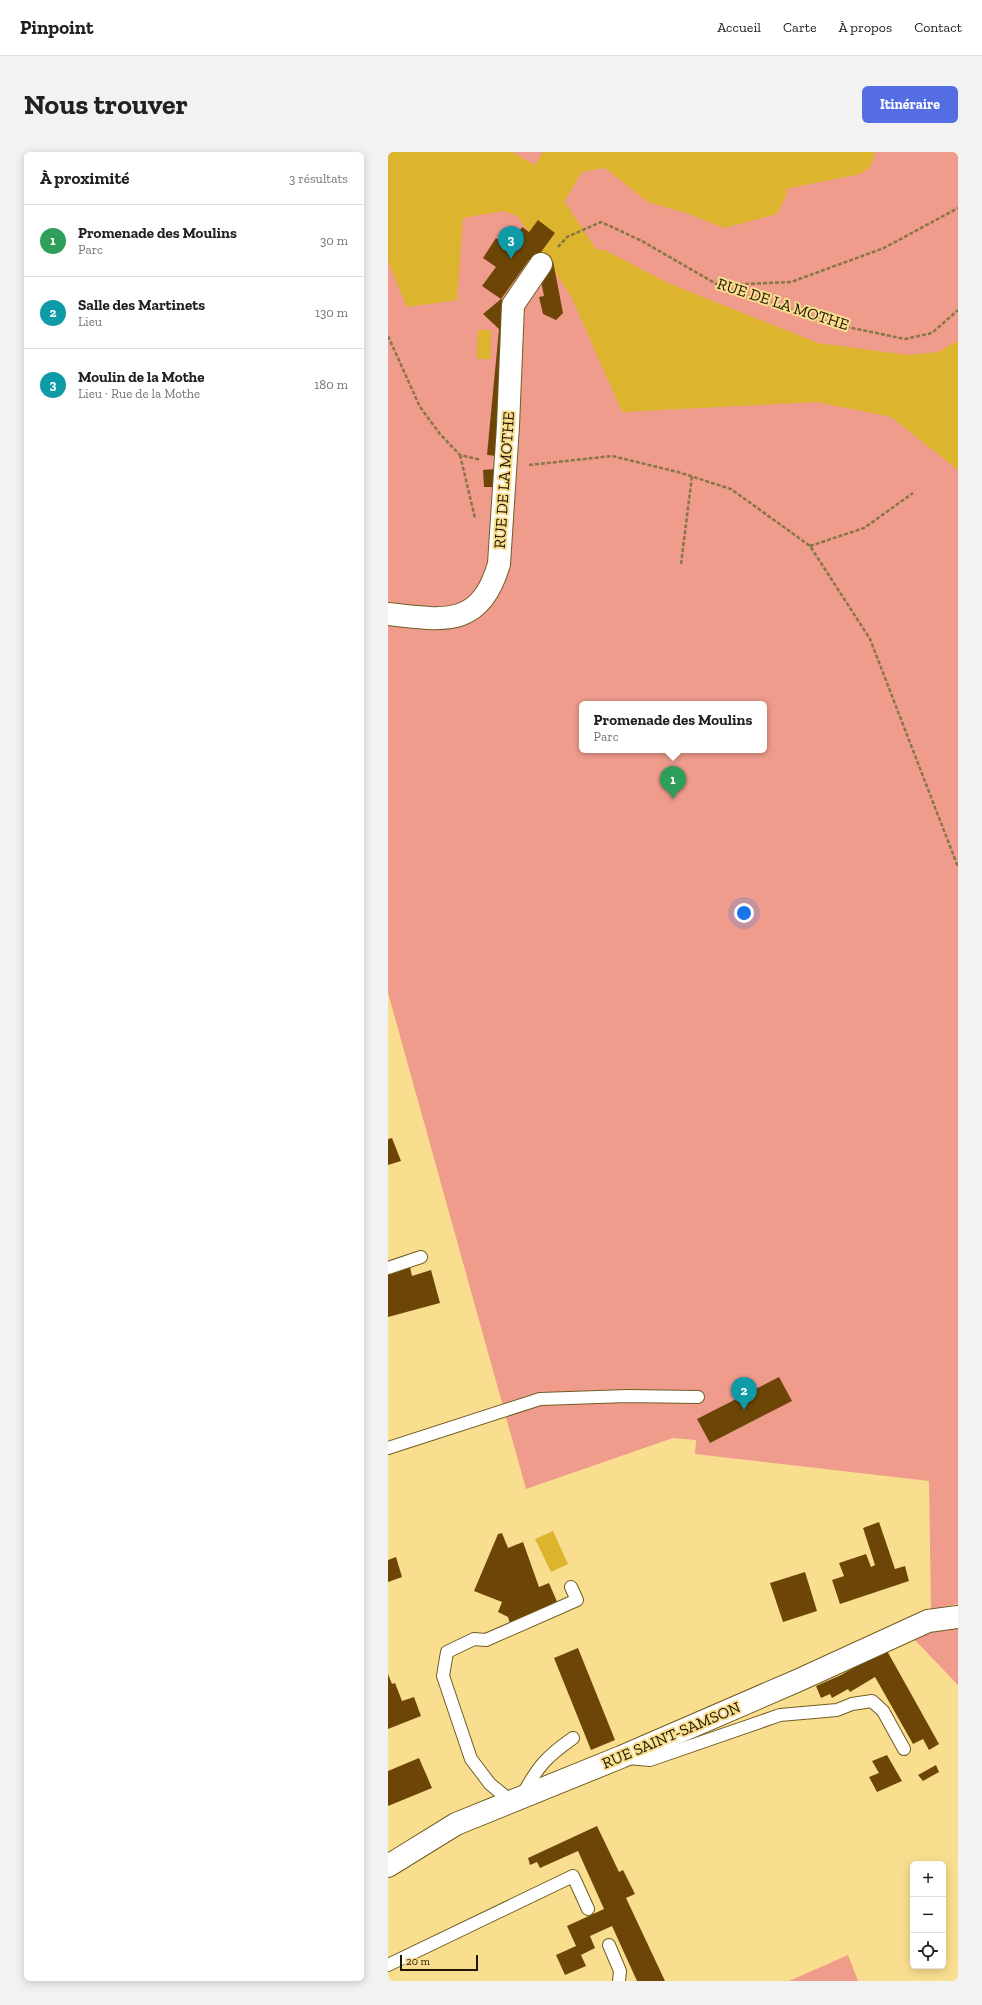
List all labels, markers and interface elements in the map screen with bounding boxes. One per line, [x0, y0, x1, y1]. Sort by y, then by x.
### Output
text: Pinpoint [20, 16, 94, 39]
text: Accueil [717, 19, 761, 36]
text: Carte [783, 19, 817, 36]
text: À propos [839, 19, 892, 36]
text: Contact [914, 19, 962, 36]
button: Itinéraire [862, 86, 958, 123]
text: Nous trouver [24, 88, 188, 121]
text: À proximité [40, 168, 129, 188]
text: 3 résultats [289, 171, 348, 186]
text: Promenade des Moulins [78, 224, 237, 242]
pin: 3 [498, 226, 524, 259]
text: 1 [50, 233, 56, 248]
text: 30 m [320, 233, 348, 248]
text: Parc [78, 242, 103, 257]
street label: RUE DE LA MOTHE [715, 274, 851, 334]
text: Salle des Martinets [78, 296, 205, 314]
text: 2 [50, 305, 56, 320]
text: 130 m [315, 305, 348, 320]
text: Lieu [78, 314, 102, 329]
text: Moulin de la Mothe [78, 368, 205, 386]
text: 3 [50, 377, 56, 392]
text: 180 m [314, 377, 348, 392]
text: Lieu · Rue de la Mothe [78, 386, 200, 401]
street label: RUE DE LA MOTHE [490, 411, 518, 549]
popup [579, 701, 767, 753]
text: Promenade des Moulins [594, 711, 752, 729]
text: Parc [594, 729, 619, 744]
pin: 1 [660, 766, 686, 799]
your location [734, 903, 754, 923]
pin: 2 [731, 1377, 757, 1410]
street label: RUE SAINT-SAMSON [599, 1697, 743, 1773]
map controls [910, 1861, 946, 1969]
button: + [910, 1861, 946, 1897]
button: − [910, 1897, 946, 1933]
button: locate [910, 1933, 946, 1969]
scale bar [400, 1953, 478, 1972]
text: 20 m [406, 1955, 430, 1968]

